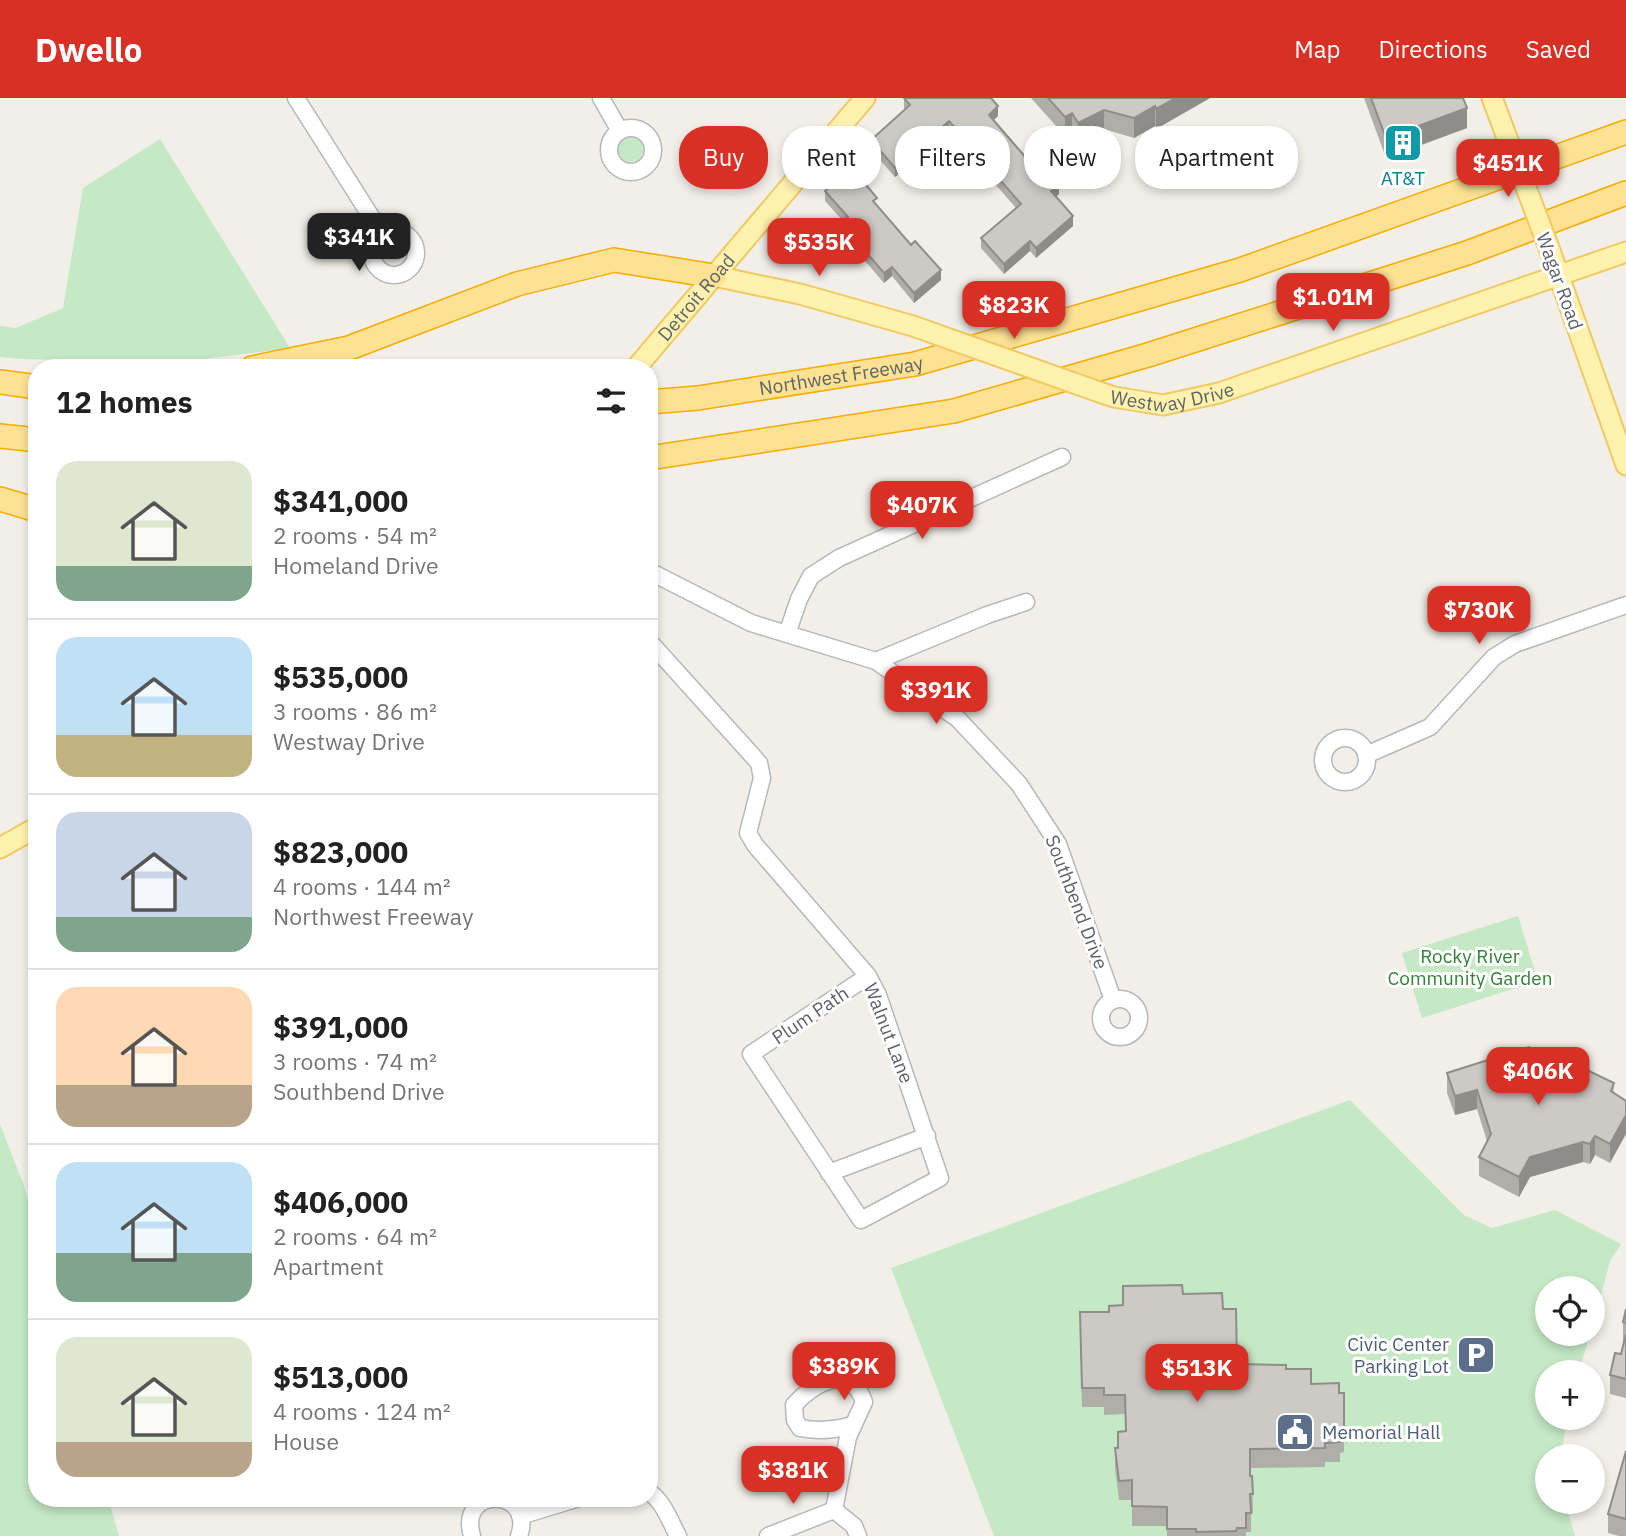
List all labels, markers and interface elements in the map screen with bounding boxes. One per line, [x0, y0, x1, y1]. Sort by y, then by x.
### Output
text: Dwello [35, 28, 142, 71]
text: Map [1294, 33, 1340, 65]
text: Directions [1378, 33, 1488, 65]
text: Saved [1526, 33, 1591, 65]
building icon: AT&T [1382, 122, 1424, 164]
chip: Buy [679, 126, 768, 189]
chip: Rent [782, 126, 881, 189]
chip: Filters [895, 126, 1010, 189]
chip: New [1024, 126, 1121, 189]
chip: Apartment [1135, 126, 1298, 189]
pin: $451K [1459, 140, 1557, 199]
text: $451K [1472, 147, 1544, 177]
place label: AT&T [1381, 166, 1425, 190]
pin: $341K [310, 214, 408, 273]
pin: $535K [770, 218, 868, 278]
text: $341K [323, 221, 395, 251]
text: $535K [783, 226, 855, 256]
street label: Wagar Road [1531, 229, 1589, 333]
street label: Detroit Road [652, 249, 740, 346]
pin: $1.01M [1276, 274, 1390, 333]
text: $1.01M [1292, 281, 1374, 311]
pin: $823K [965, 282, 1063, 341]
text: $823K [978, 289, 1050, 319]
street label: Northwest Freeway [757, 350, 927, 400]
street label: Westway Drive [1109, 377, 1237, 418]
text: 12 homes [56, 382, 193, 421]
icon: filters [592, 382, 630, 420]
text: $341,000 [273, 481, 408, 520]
pin: $407K [873, 482, 971, 541]
icon: home [112, 489, 196, 573]
text: $407K [886, 489, 958, 519]
text: 2 rooms · 54 m² [273, 520, 437, 550]
text: Homeland Drive [273, 550, 439, 580]
pin: $730K [1430, 587, 1528, 646]
text: $730K [1443, 594, 1515, 624]
text: $535,000 [273, 657, 408, 696]
icon: home [112, 665, 196, 749]
pin: $391K [887, 666, 985, 726]
text: $391K [900, 674, 972, 704]
text: 3 rooms · 86 m² [273, 696, 437, 726]
text: Westway Drive [273, 726, 425, 756]
text: $823,000 [273, 832, 408, 871]
street label: Southbend Drive [1040, 832, 1114, 972]
icon: home [112, 840, 196, 924]
text: 4 rooms · 144 m² [273, 871, 451, 901]
text: Northwest Freeway [273, 901, 473, 931]
park label: Rocky River Community Garden [1387, 944, 1553, 990]
street label: Walnut Lane [859, 979, 919, 1087]
street label: Plum Path [767, 981, 853, 1049]
text: $391,000 [273, 1007, 408, 1046]
icon: home [112, 1015, 196, 1099]
text: 3 rooms · 74 m² [273, 1046, 437, 1076]
pin: $406K [1489, 1048, 1587, 1107]
text: $406K [1502, 1055, 1574, 1085]
text: Southbend Drive [273, 1076, 445, 1106]
text: $406,000 [273, 1182, 408, 1221]
icon: home [112, 1190, 196, 1274]
text: 2 rooms · 64 m² [273, 1221, 437, 1251]
text: Apartment [273, 1251, 384, 1281]
map controls [1535, 1276, 1605, 1514]
button: locate [1535, 1276, 1605, 1346]
place label: Civic Center Parking Lot [1347, 1332, 1449, 1378]
parking icon: Civic Center Parking Lot [1455, 1334, 1497, 1376]
pin: $389K [795, 1342, 893, 1402]
pin: $513K [1148, 1344, 1246, 1404]
text: $389K [808, 1350, 880, 1380]
text: $513K [1161, 1352, 1233, 1382]
text: $513,000 [273, 1357, 408, 1396]
button: + [1535, 1360, 1605, 1430]
icon: home [112, 1365, 196, 1449]
text: 4 rooms · 124 m² [273, 1396, 451, 1426]
public building icon: Memorial Hall [1274, 1411, 1316, 1453]
place label: Memorial Hall [1322, 1420, 1440, 1444]
text: House [273, 1426, 339, 1456]
button: − [1535, 1444, 1605, 1514]
pin: $381K [744, 1446, 842, 1506]
text: $381K [757, 1454, 829, 1484]

